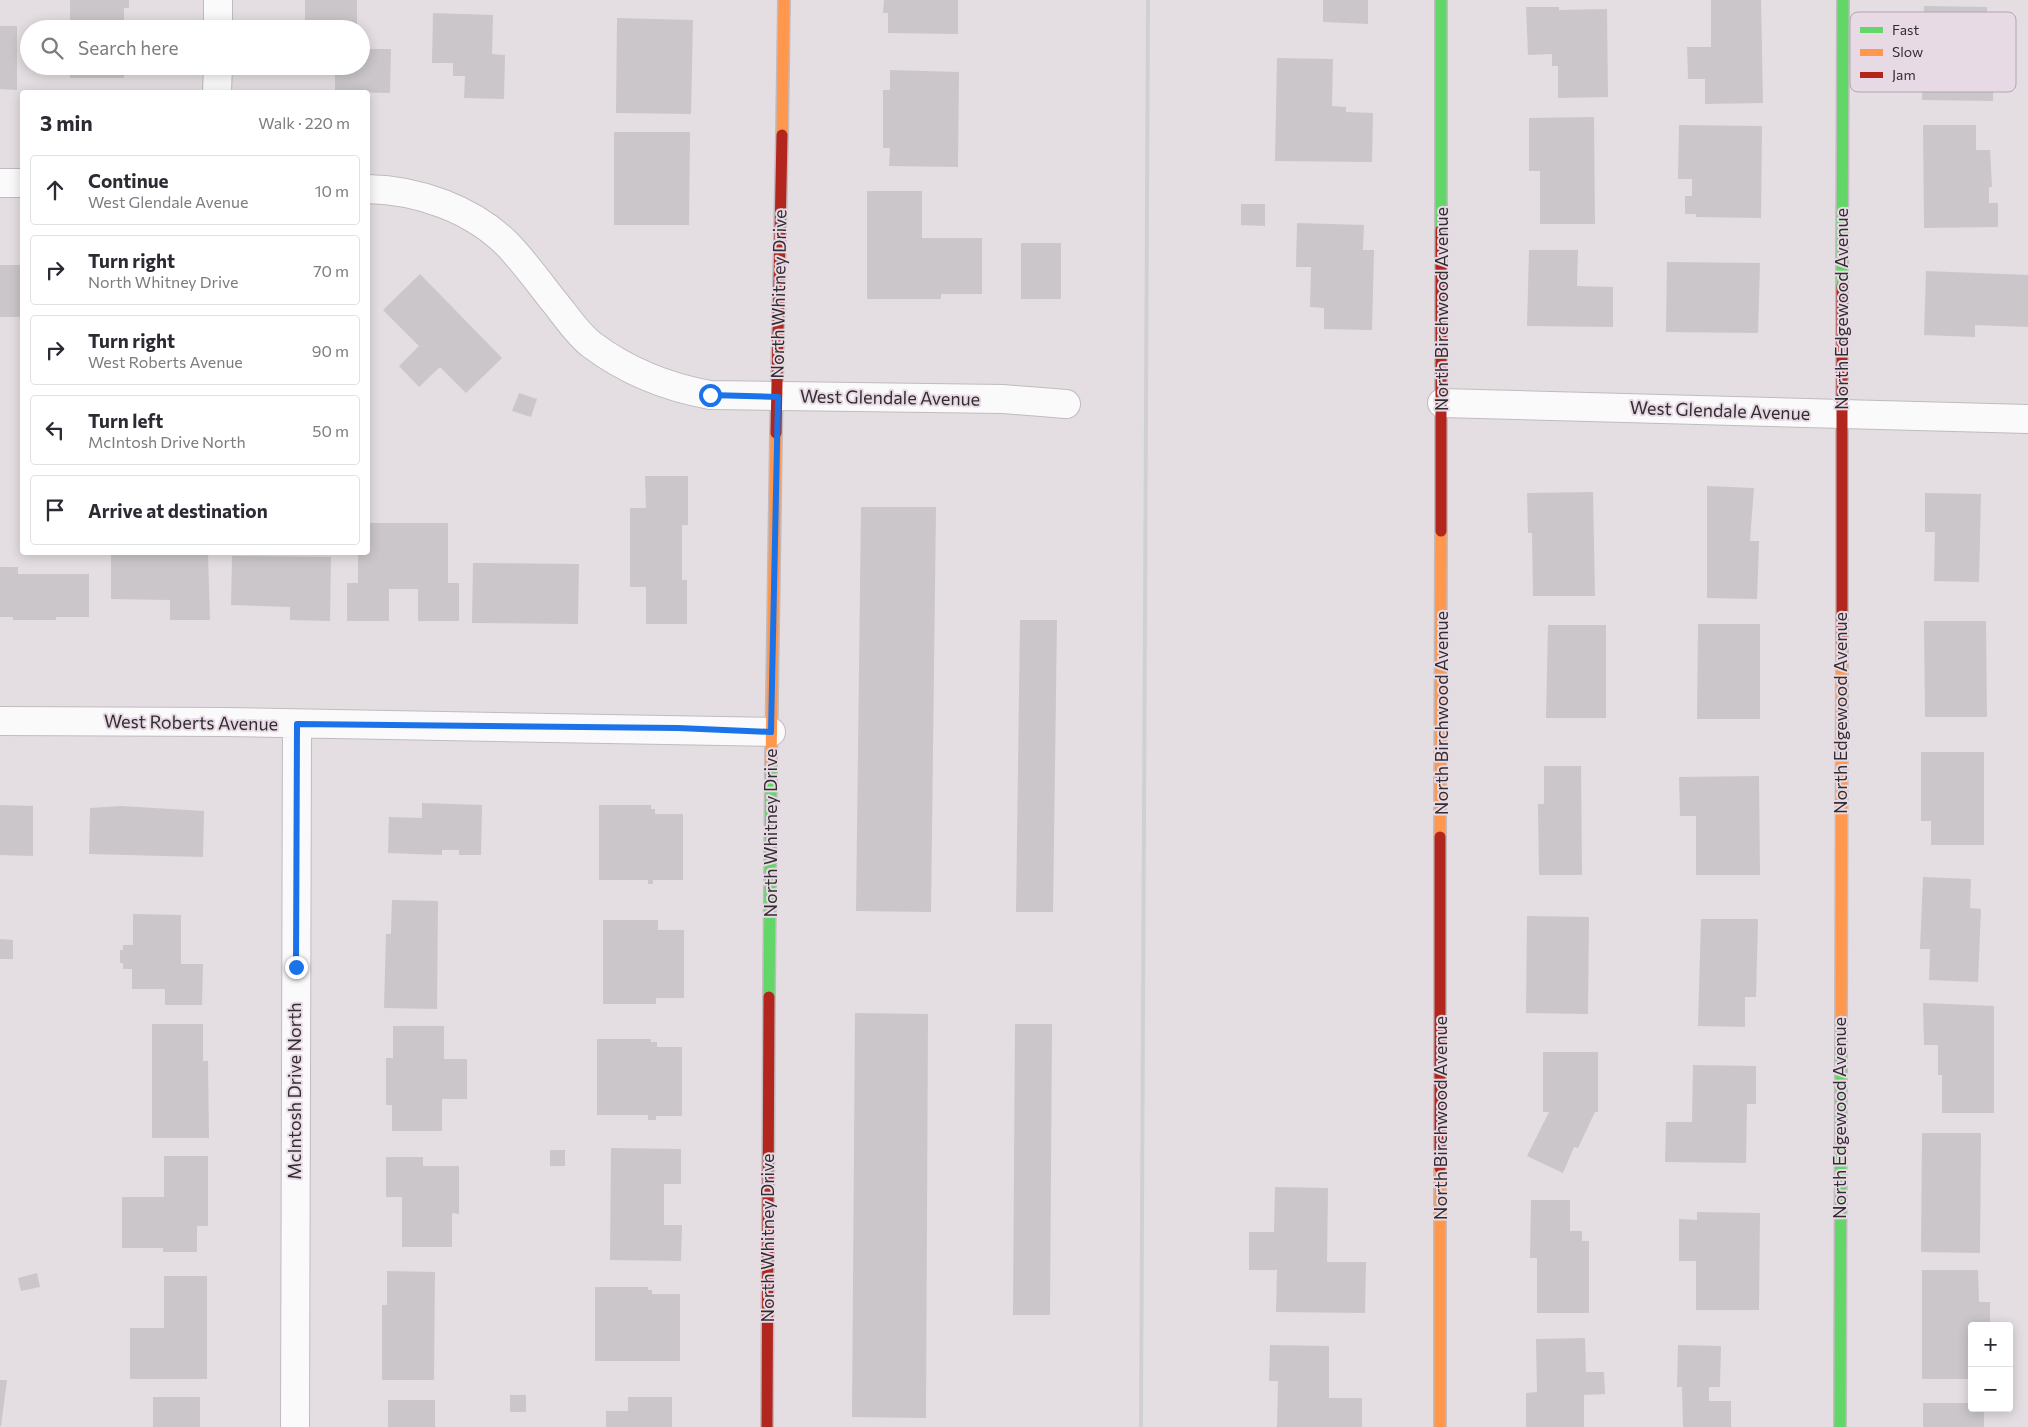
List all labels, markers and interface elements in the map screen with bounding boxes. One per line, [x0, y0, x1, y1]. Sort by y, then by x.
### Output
legend [1850, 12, 2016, 92]
search box [20, 20, 370, 75]
text: Fast [1892, 21, 1919, 38]
icon: search [38, 34, 66, 62]
text: Search here [78, 36, 178, 59]
text: Slow [1892, 43, 1923, 60]
text: Jam [1892, 66, 1916, 83]
text: 3 min [40, 110, 93, 135]
text: Walk · 220 m [258, 113, 350, 132]
text: Continue [88, 169, 168, 192]
icon: ahead [41, 176, 69, 204]
text: 10 m [315, 181, 349, 200]
text: West Glendale Avenue [88, 192, 248, 211]
street label: North Birchwood Avenue [1430, 207, 1452, 411]
street label: North Edgewood Avenue [1830, 208, 1852, 410]
street label: North Whitney Drive [766, 209, 790, 379]
text: Turn right [88, 249, 175, 272]
icon: right [41, 256, 69, 284]
text: 70 m [313, 261, 349, 280]
text: North Whitney Drive [88, 272, 238, 291]
text: Turn right [88, 329, 175, 352]
icon: right [41, 336, 69, 364]
text: 90 m [312, 341, 349, 360]
text: West Roberts Avenue [88, 352, 243, 371]
route start [699, 384, 722, 407]
street label: West Glendale Avenue [800, 384, 980, 410]
street label: West Glendale Avenue [1629, 396, 1811, 424]
text: Turn left [88, 409, 163, 432]
icon: left [41, 416, 69, 444]
text: 50 m [312, 421, 349, 440]
text: McIntosh Drive North [88, 432, 246, 451]
icon: arrive [41, 496, 69, 524]
text: Arrive at destination [88, 499, 268, 522]
street label: North Birchwood Avenue [1430, 611, 1452, 815]
street label: North Edgewood Avenue [1829, 612, 1851, 814]
street label: West Roberts Avenue [104, 709, 278, 735]
street label: North Whitney Drive [759, 748, 781, 918]
route end [285, 956, 308, 979]
street label: McIntosh Drive North [283, 1002, 305, 1180]
street label: North Birchwood Avenue [1429, 1016, 1451, 1220]
street label: North Edgewood Avenue [1828, 1017, 1850, 1219]
street label: North Whitney Drive [756, 1153, 778, 1323]
map controls [1968, 1322, 2013, 1412]
button: + [1968, 1322, 2013, 1367]
button: − [1968, 1367, 2013, 1412]

